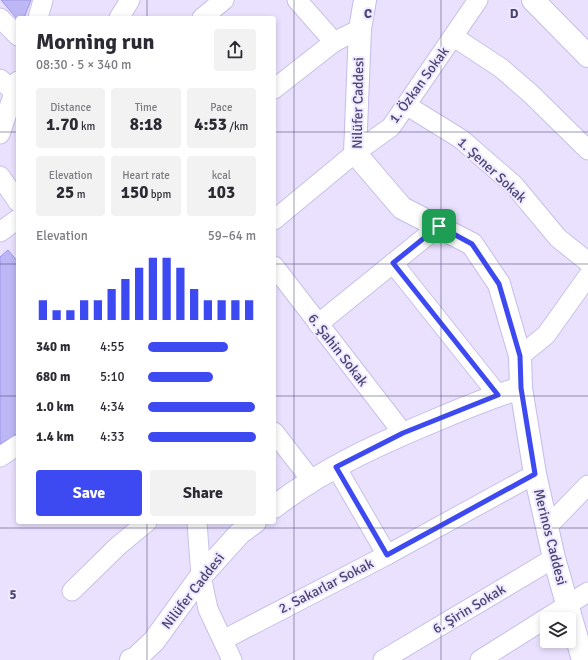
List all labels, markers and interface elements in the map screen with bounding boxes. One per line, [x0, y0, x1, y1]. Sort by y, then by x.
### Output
text: C [364, 6, 372, 22]
text: D [510, 6, 519, 22]
text: Morning run [36, 28, 155, 55]
button: share [214, 29, 256, 71]
street label: 1. Özkan Sokak [385, 43, 453, 127]
text: 08:30 · 5 × 340 m [36, 57, 131, 73]
street label: Nilüfer Caddesi [349, 57, 367, 149]
text: Distance [50, 101, 91, 114]
text: Time [135, 101, 157, 114]
text: Pace [210, 101, 232, 114]
text: 1.70 [46, 114, 79, 135]
text: 8:18 [130, 114, 162, 135]
text: 4:53 [194, 114, 227, 135]
text: km [79, 120, 95, 133]
text: /km [227, 120, 248, 133]
street label: 1. Şener Sokak [454, 134, 530, 206]
text: Elevation [49, 169, 93, 182]
text: Heart rate [122, 169, 170, 182]
text: kcal [212, 169, 231, 182]
text: 25 [56, 182, 74, 203]
text: 150 [121, 182, 148, 203]
text: 103 [208, 182, 235, 203]
text: m [74, 188, 85, 201]
text: bpm [148, 188, 171, 201]
pin [422, 209, 456, 243]
icon: arrive [428, 215, 450, 237]
text: Elevation [36, 228, 88, 244]
text: 59–64 m [208, 228, 256, 244]
street label: 6. Şahin Sokak [304, 310, 372, 390]
text: 340 m [36, 339, 70, 355]
text: 4:55 [100, 339, 125, 355]
text: 680 m [36, 369, 70, 385]
text: 5:10 [100, 369, 125, 385]
text: 1.0 km [36, 399, 74, 415]
text: 4:34 [100, 399, 125, 415]
text: 1.4 km [36, 429, 74, 445]
text: 4:33 [100, 429, 125, 445]
button: Save [36, 470, 142, 516]
button: Share [150, 470, 256, 516]
street label: Merinos Caddesi [530, 487, 570, 587]
street label: Nilüfer Caddesi [158, 550, 228, 632]
street label: 2. Sakarlar Sokak [276, 555, 376, 617]
street label: 6. Şirin Sokak [429, 581, 509, 637]
text: 5 [9, 587, 17, 603]
map controls [540, 612, 576, 648]
button: layers [540, 612, 576, 648]

